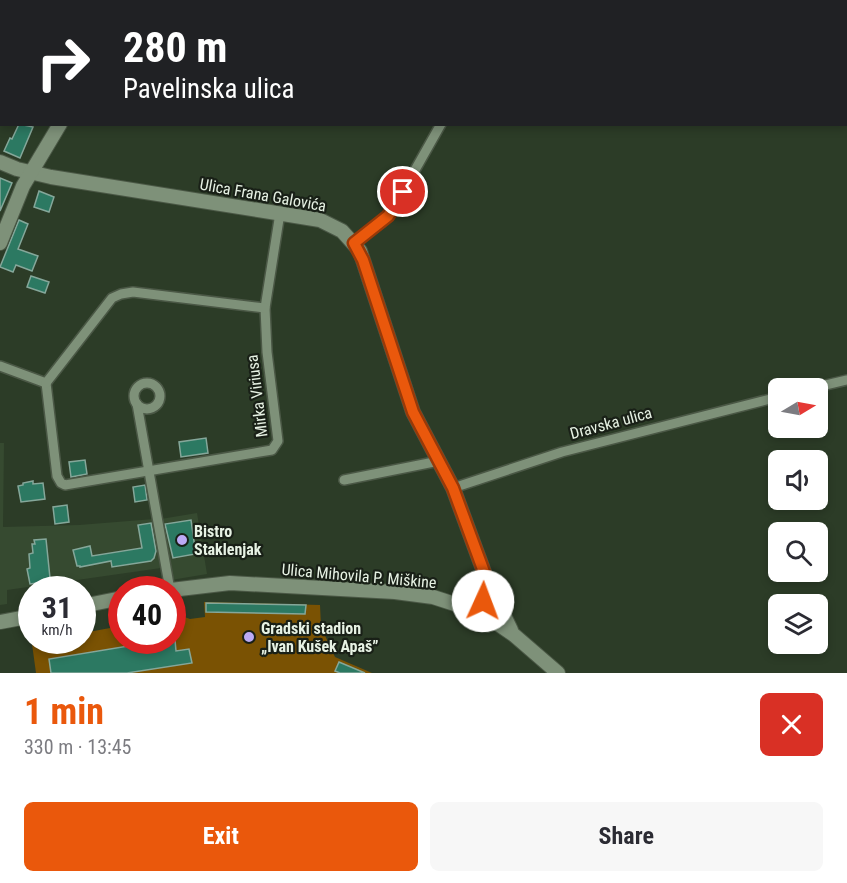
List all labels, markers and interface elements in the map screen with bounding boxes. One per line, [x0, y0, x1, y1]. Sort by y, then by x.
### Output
text: 280 m [123, 23, 228, 72]
icon: right [24, 24, 102, 102]
text: Pavelinska ulica [123, 73, 295, 105]
pin [377, 166, 428, 217]
street label: Ulica Frana Galovića [198, 175, 328, 215]
icon: arrive [386, 175, 419, 208]
street label: Mirka Viriusa [243, 354, 271, 438]
north arrow [768, 378, 828, 438]
map controls [768, 378, 828, 654]
street label: Dravska ulica [568, 403, 654, 443]
button: sound [768, 450, 828, 510]
place label: Bistro Staklenjak [194, 522, 262, 559]
button: search [768, 522, 828, 582]
marker: Bistro Staklenjak [175, 533, 189, 547]
street label: Ulica Mihovila P. Miškine [281, 560, 437, 592]
position arrow [451, 569, 515, 633]
speed limit sign: 40 [108, 576, 186, 654]
text: 31 [42, 590, 72, 625]
button: layers [768, 594, 828, 654]
place label: Gradski stadion „Ivan Kušek Apaš” [261, 619, 379, 656]
text: km/h [42, 621, 72, 639]
marker: Gradski stadion „Ivan Kušek Apaš” [242, 630, 256, 644]
text: 1 min [24, 691, 104, 733]
button: close [760, 693, 823, 756]
text: 330 m · 13:45 [24, 735, 131, 759]
button: Exit [24, 802, 418, 871]
button: Share [430, 802, 823, 871]

